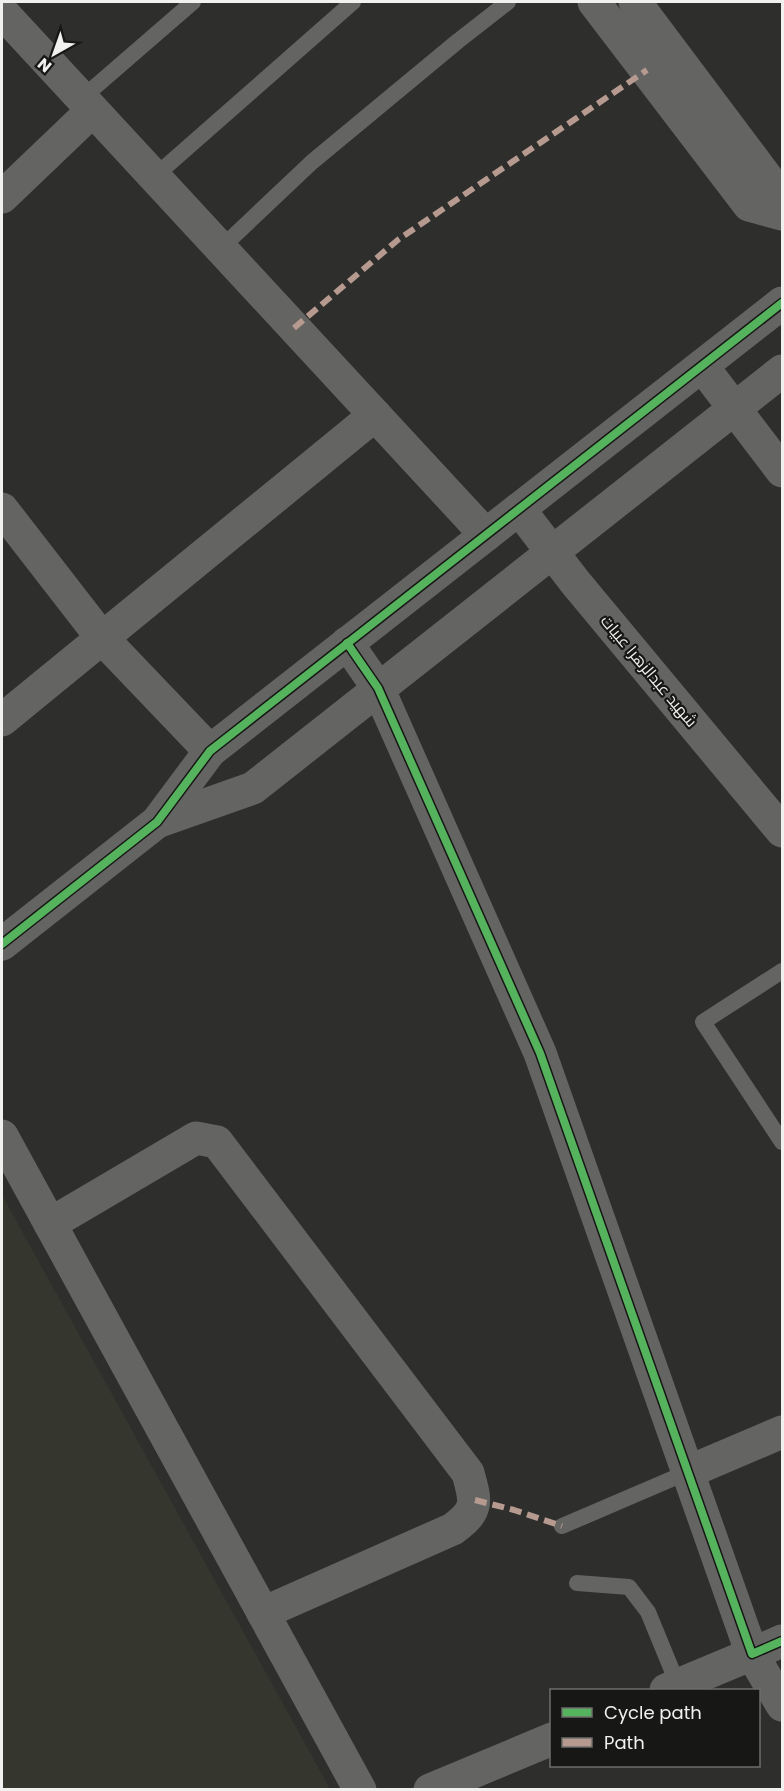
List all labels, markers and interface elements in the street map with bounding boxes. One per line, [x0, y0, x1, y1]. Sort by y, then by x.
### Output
north arrow [24, 24, 84, 84]
text: N [33, 52, 57, 78]
street label: شهید عبدالزهرا عبیات [595, 610, 703, 732]
legend [550, 1689, 760, 1767]
text: Cycle path [604, 1700, 702, 1725]
text: Path [604, 1730, 645, 1755]

